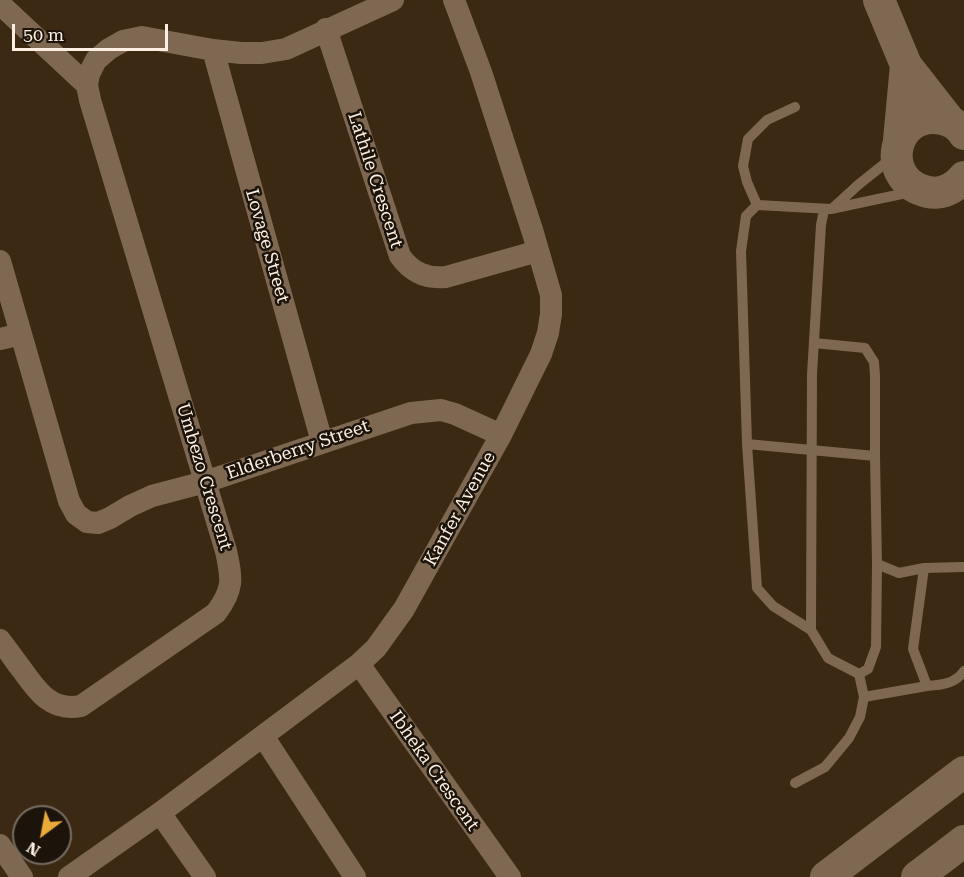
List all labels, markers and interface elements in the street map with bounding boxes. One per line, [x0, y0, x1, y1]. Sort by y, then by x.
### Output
scale bar [15, 12, 171, 50]
text: 50 m [23, 24, 64, 45]
street label: Lathile Crescent [343, 109, 407, 251]
street label: Lovage Street [240, 187, 294, 305]
street label: Umbezo Crescent [171, 401, 237, 553]
street label: Elderberry Street [224, 415, 372, 485]
street label: Kanfer Avenue [420, 448, 500, 570]
street label: Ibheka Crescent [385, 707, 483, 835]
north arrow [12, 805, 72, 865]
text: N [23, 838, 44, 860]

